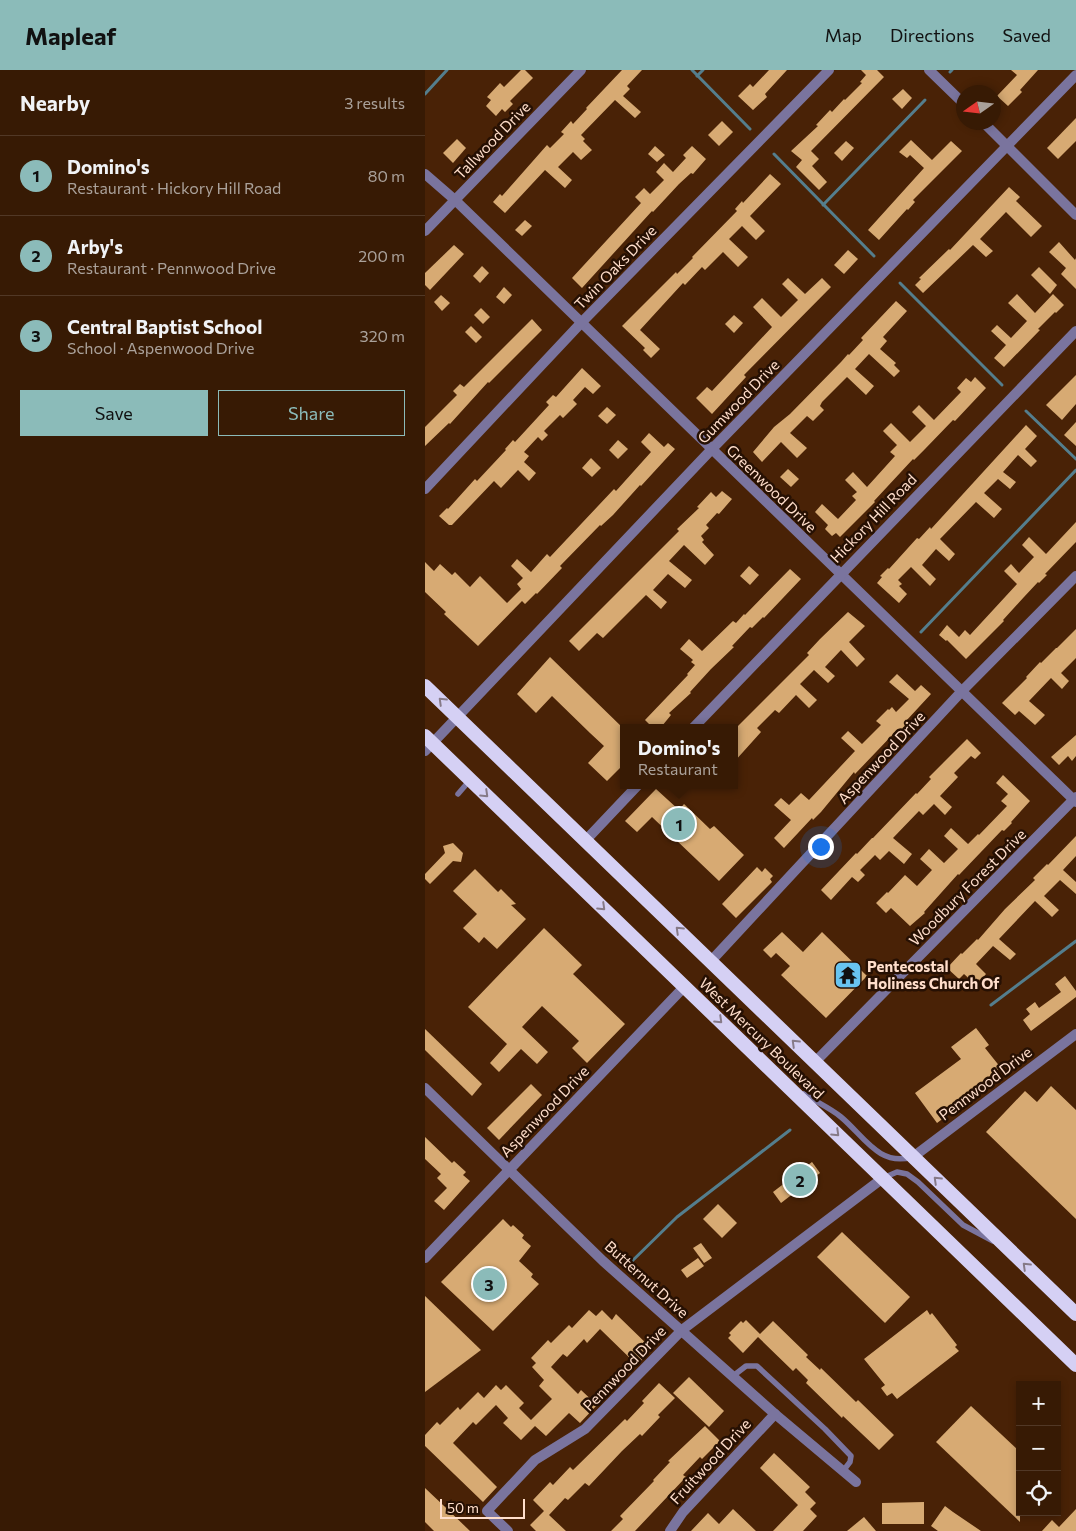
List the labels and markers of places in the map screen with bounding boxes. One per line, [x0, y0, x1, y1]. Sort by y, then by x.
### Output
pin: 1 [663, 805, 695, 843]
place label: Pentecostal Holiness Church Of [867, 957, 1000, 992]
temple icon: Pentecostal Holiness Church Of [833, 960, 863, 990]
pin: 2 [784, 1161, 816, 1199]
pin: 3 [473, 1265, 505, 1303]

